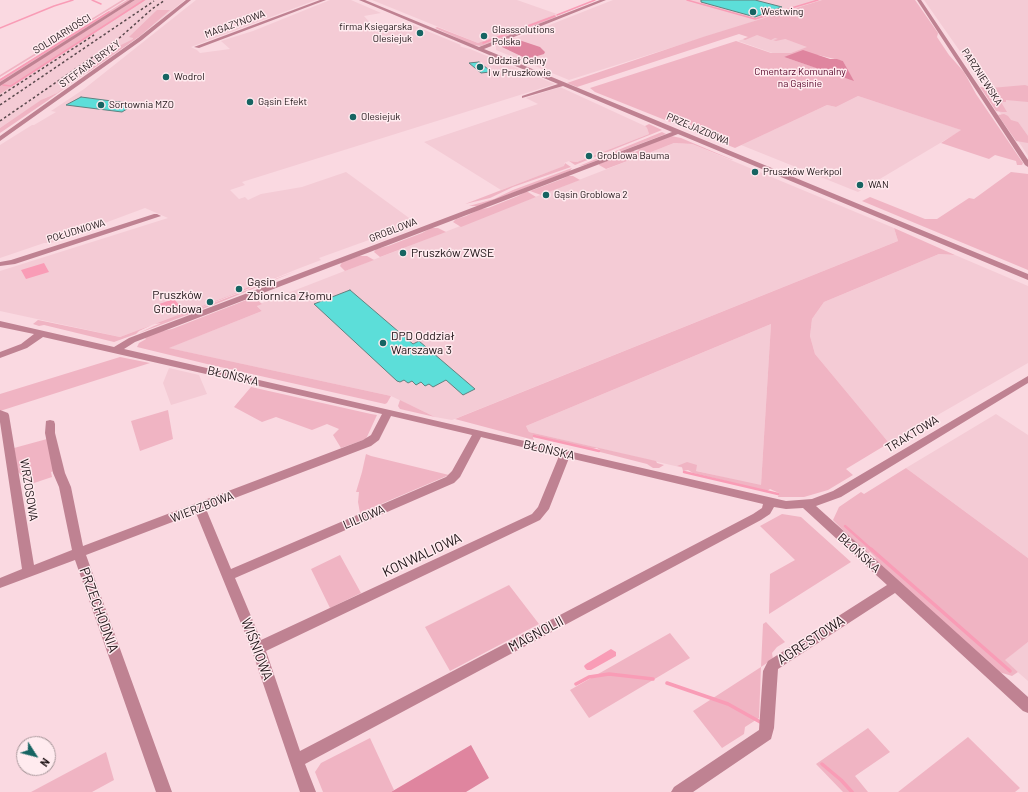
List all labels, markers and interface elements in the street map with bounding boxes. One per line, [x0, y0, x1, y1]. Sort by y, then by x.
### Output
place label: Westwing [761, 6, 803, 18]
marker: Westwing [748, 7, 758, 17]
street label: MAGAZYNOWA [203, 8, 267, 40]
street label: SOLIDARNOŚCI [31, 11, 93, 57]
place label: firma Księgarska Olesiejuk [339, 21, 412, 44]
place label: Glasssolutions Polska [492, 24, 555, 48]
marker: firma Księgarska Olesiejuk [415, 28, 425, 38]
marker: Glasssolutions Polska [479, 31, 489, 41]
street label: STEFANA BRYŁY [57, 38, 123, 90]
street label: PARZNIEWSKA [959, 46, 1005, 108]
place label: Oddział Celny I w Pruszkowie [488, 55, 551, 78]
marker: Oddział Celny I w Pruszkowie [475, 62, 485, 72]
park label: Cmentarz Komunalny na Gąsinie [754, 66, 846, 90]
place label: Wodrol [174, 71, 205, 83]
marker: Wodrol [161, 72, 171, 82]
place label: Gąsin Efekt [258, 96, 307, 108]
marker: Gąsin Efekt [245, 97, 255, 107]
place label: Sortownia MZO [109, 99, 174, 111]
marker: Sortownia MZO [96, 100, 106, 110]
street label: PRZEJAZDOWA [665, 110, 731, 148]
place label: Olesiejuk [361, 111, 400, 123]
marker: Olesiejuk [348, 112, 358, 122]
place label: Groblowa Bauma [597, 150, 669, 162]
marker: Groblowa Bauma [584, 151, 594, 161]
place label: Pruszków Werkpol [763, 166, 842, 178]
marker: Pruszków Werkpol [750, 167, 760, 177]
place label: WAN [868, 179, 889, 191]
marker: WAN [855, 180, 865, 190]
place label: Gąsin Groblowa 2 [554, 189, 628, 201]
marker: Gąsin Groblowa 2 [541, 190, 551, 200]
street label: GROBLOWA [367, 215, 419, 245]
street label: POŁUDNIOWA [45, 216, 107, 246]
place label: Pruszków ZWSE [411, 246, 494, 260]
marker: Pruszków ZWSE [398, 248, 408, 258]
place label: Gąsin Zbiornica Złomu [247, 275, 332, 303]
marker: Gąsin Zbiornica Złomu [234, 284, 244, 294]
place label: Pruszków Groblowa [152, 288, 202, 316]
marker: Pruszków Groblowa [205, 297, 215, 307]
place label: DPD Oddział Warszawa 3 [391, 329, 455, 357]
marker: DPD Oddział Warszawa 3 [378, 338, 388, 348]
street label: BŁOŃSKA [206, 363, 260, 389]
street label: TRAKTOWA [883, 412, 941, 456]
street label: BŁOŃSKA [522, 437, 576, 463]
street label: WRZOSOWA [17, 458, 41, 522]
street label: WIERZBOWA [168, 488, 236, 526]
street label: LILIOWA [341, 502, 387, 532]
street label: KONWALIOWA [380, 529, 464, 581]
street label: BŁOŃSKA [835, 530, 883, 576]
street label: PRZECHODNIA [76, 565, 122, 655]
street label: MAGNOLII [505, 612, 567, 656]
street label: AGRESTOWA [774, 612, 848, 668]
street label: WIŚNIOWA [237, 616, 277, 682]
north arrow [16, 736, 56, 776]
text: N [38, 756, 53, 770]

